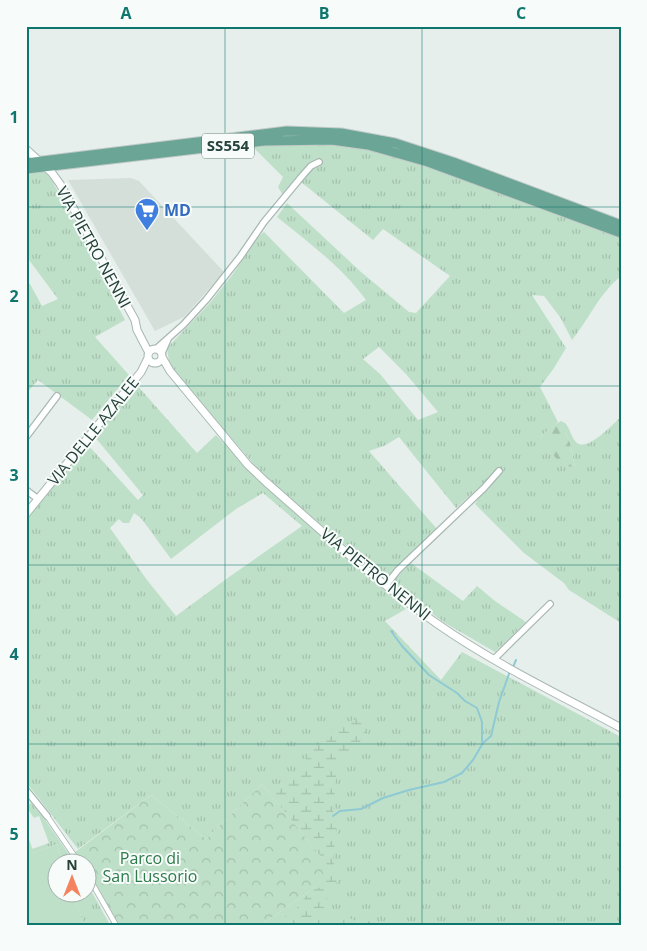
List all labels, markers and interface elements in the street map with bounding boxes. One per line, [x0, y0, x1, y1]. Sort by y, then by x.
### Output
text: A [120, 2, 132, 24]
text: B [319, 2, 329, 24]
text: C [516, 2, 526, 24]
text: 1 [9, 106, 19, 128]
road number: SS554 [202, 134, 254, 158]
street label: VIA PIETRO NENNI [51, 182, 137, 312]
supermarket icon: MD [134, 197, 160, 231]
place label: MD [164, 199, 191, 221]
text: 2 [9, 285, 19, 307]
street label: VIA DELLE AZALEE [42, 372, 144, 490]
text: 3 [9, 464, 19, 486]
street label: VIA PIETRO NENNI [316, 523, 436, 625]
text: 4 [9, 643, 19, 665]
text: 5 [9, 823, 19, 845]
park label: Parco di San Lussorio [103, 847, 197, 887]
north arrow [48, 854, 98, 904]
text: N [66, 855, 78, 874]

